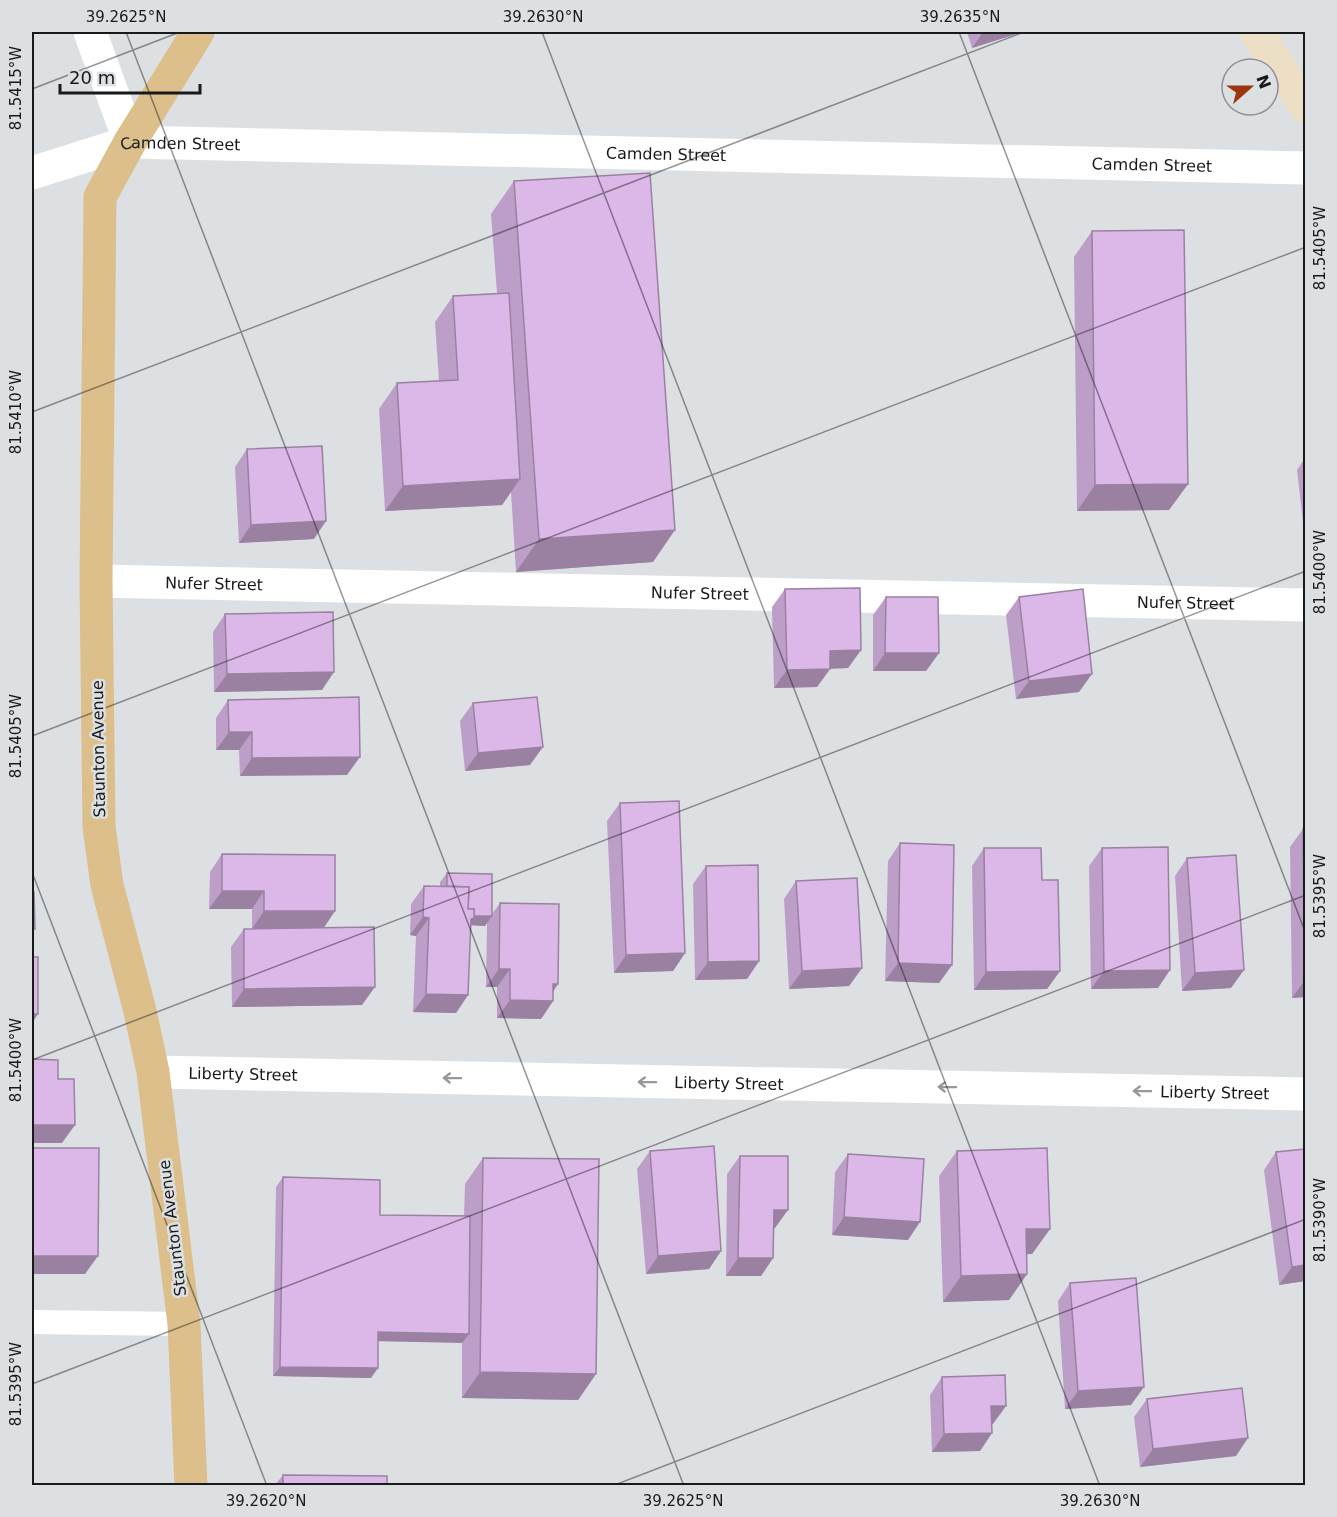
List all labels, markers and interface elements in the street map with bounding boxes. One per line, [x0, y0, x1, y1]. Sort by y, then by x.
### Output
text: 39.2625°N [86, 8, 166, 26]
text: 39.2630°N [503, 8, 583, 26]
text: 39.2635°N [920, 8, 1000, 26]
text: 81.5415°W [7, 46, 25, 130]
scale bar [60, 57, 200, 95]
north arrow [1220, 57, 1280, 117]
text: 20 m [69, 67, 115, 88]
text: N [1252, 72, 1275, 91]
street label: Camden Street [118, 133, 241, 155]
street label: Camden Street [606, 144, 726, 165]
street label: Camden Street [1092, 154, 1212, 176]
text: 81.5405°W [1311, 206, 1329, 290]
text: 81.5410°W [7, 370, 25, 454]
text: 81.5400°W [1311, 530, 1329, 614]
street label: Nufer Street [165, 573, 263, 594]
street label: Nufer Street [651, 583, 749, 604]
street label: Nufer Street [1137, 593, 1235, 614]
street label: Staunton Avenue [88, 680, 109, 818]
text: 81.5405°W [7, 694, 25, 778]
text: 81.5395°W [1311, 854, 1329, 938]
text: 81.5400°W [7, 1018, 25, 1102]
street label: Liberty Street [188, 1064, 298, 1085]
one-way arrow [443, 1072, 463, 1084]
street label: Liberty Street [674, 1073, 784, 1094]
one-way arrow [638, 1076, 658, 1087]
one-way arrow [938, 1082, 958, 1093]
street label: Liberty Street [1160, 1082, 1270, 1103]
one-way arrow [1133, 1085, 1153, 1097]
street label: Staunton Avenue [155, 1159, 190, 1297]
text: 81.5390°W [1311, 1178, 1329, 1262]
text: 81.5395°W [7, 1342, 25, 1426]
text: 39.2620°N [226, 1492, 306, 1510]
text: 39.2625°N [643, 1492, 723, 1510]
text: 39.2630°N [1060, 1492, 1140, 1510]

